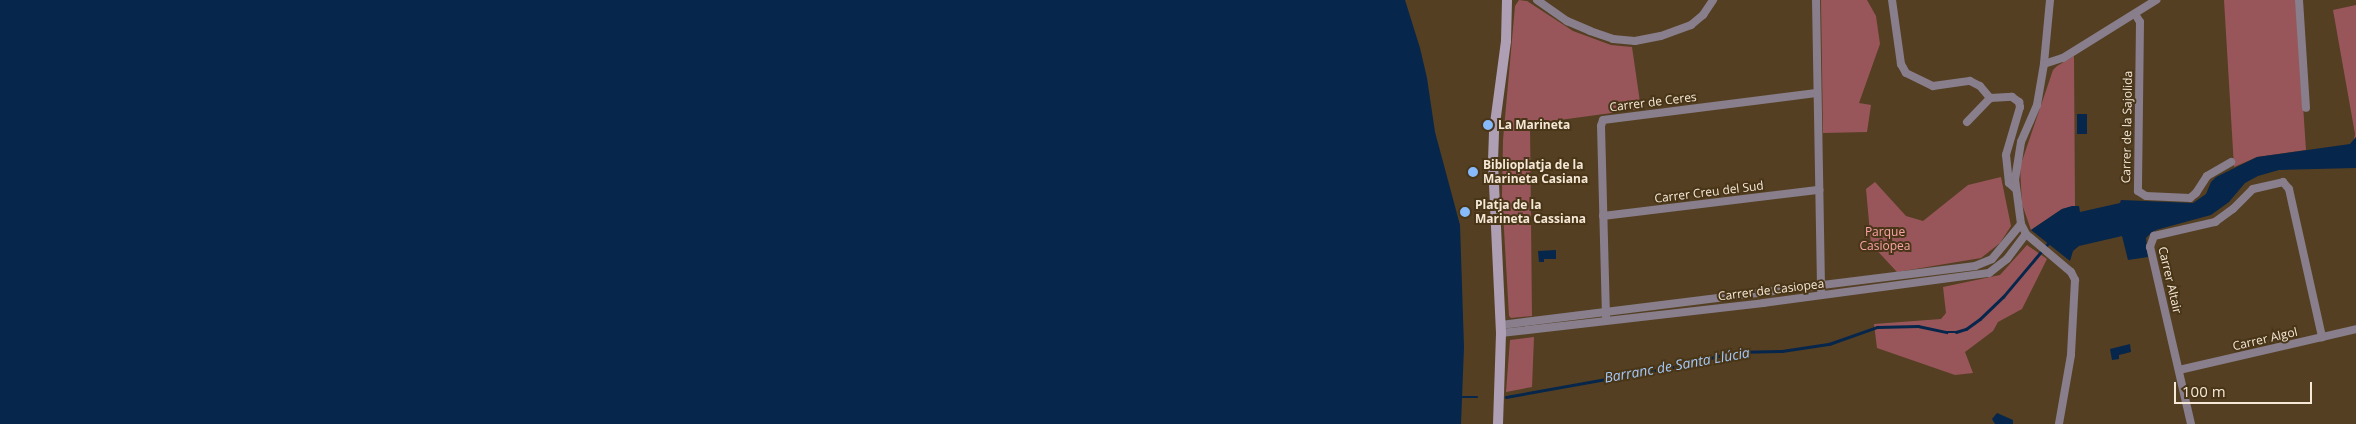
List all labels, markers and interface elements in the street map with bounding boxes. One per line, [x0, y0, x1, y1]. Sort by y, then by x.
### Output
street label: Carrer de la Sajolida [2119, 71, 2135, 183]
street label: Carrer de Ceres [1609, 90, 1697, 114]
place label: La Marineta [1498, 118, 1570, 132]
marker: La Marineta [1482, 119, 1494, 131]
place label: Biblioplatja de la Marineta Casiana [1483, 158, 1588, 186]
marker: Biblioplatja de la Marineta Casiana [1467, 166, 1479, 178]
street label: Carrer Creu del Sud [1654, 178, 1764, 206]
place label: Platja de la Marineta Cassiana [1475, 198, 1586, 226]
marker: Platja de la Marineta Cassiana [1459, 206, 1471, 218]
park label: Parque Casiopea [1860, 225, 1910, 253]
street label: Carrer Altair [2155, 245, 2185, 315]
street label: Carrer de Casiopea [1717, 276, 1825, 304]
street label: Carrer Algol [2231, 325, 2299, 353]
water label: Barranc de Santa Llúcia [1603, 344, 1751, 386]
scale bar [2176, 372, 2314, 404]
text: 100 m [2182, 381, 2226, 401]

